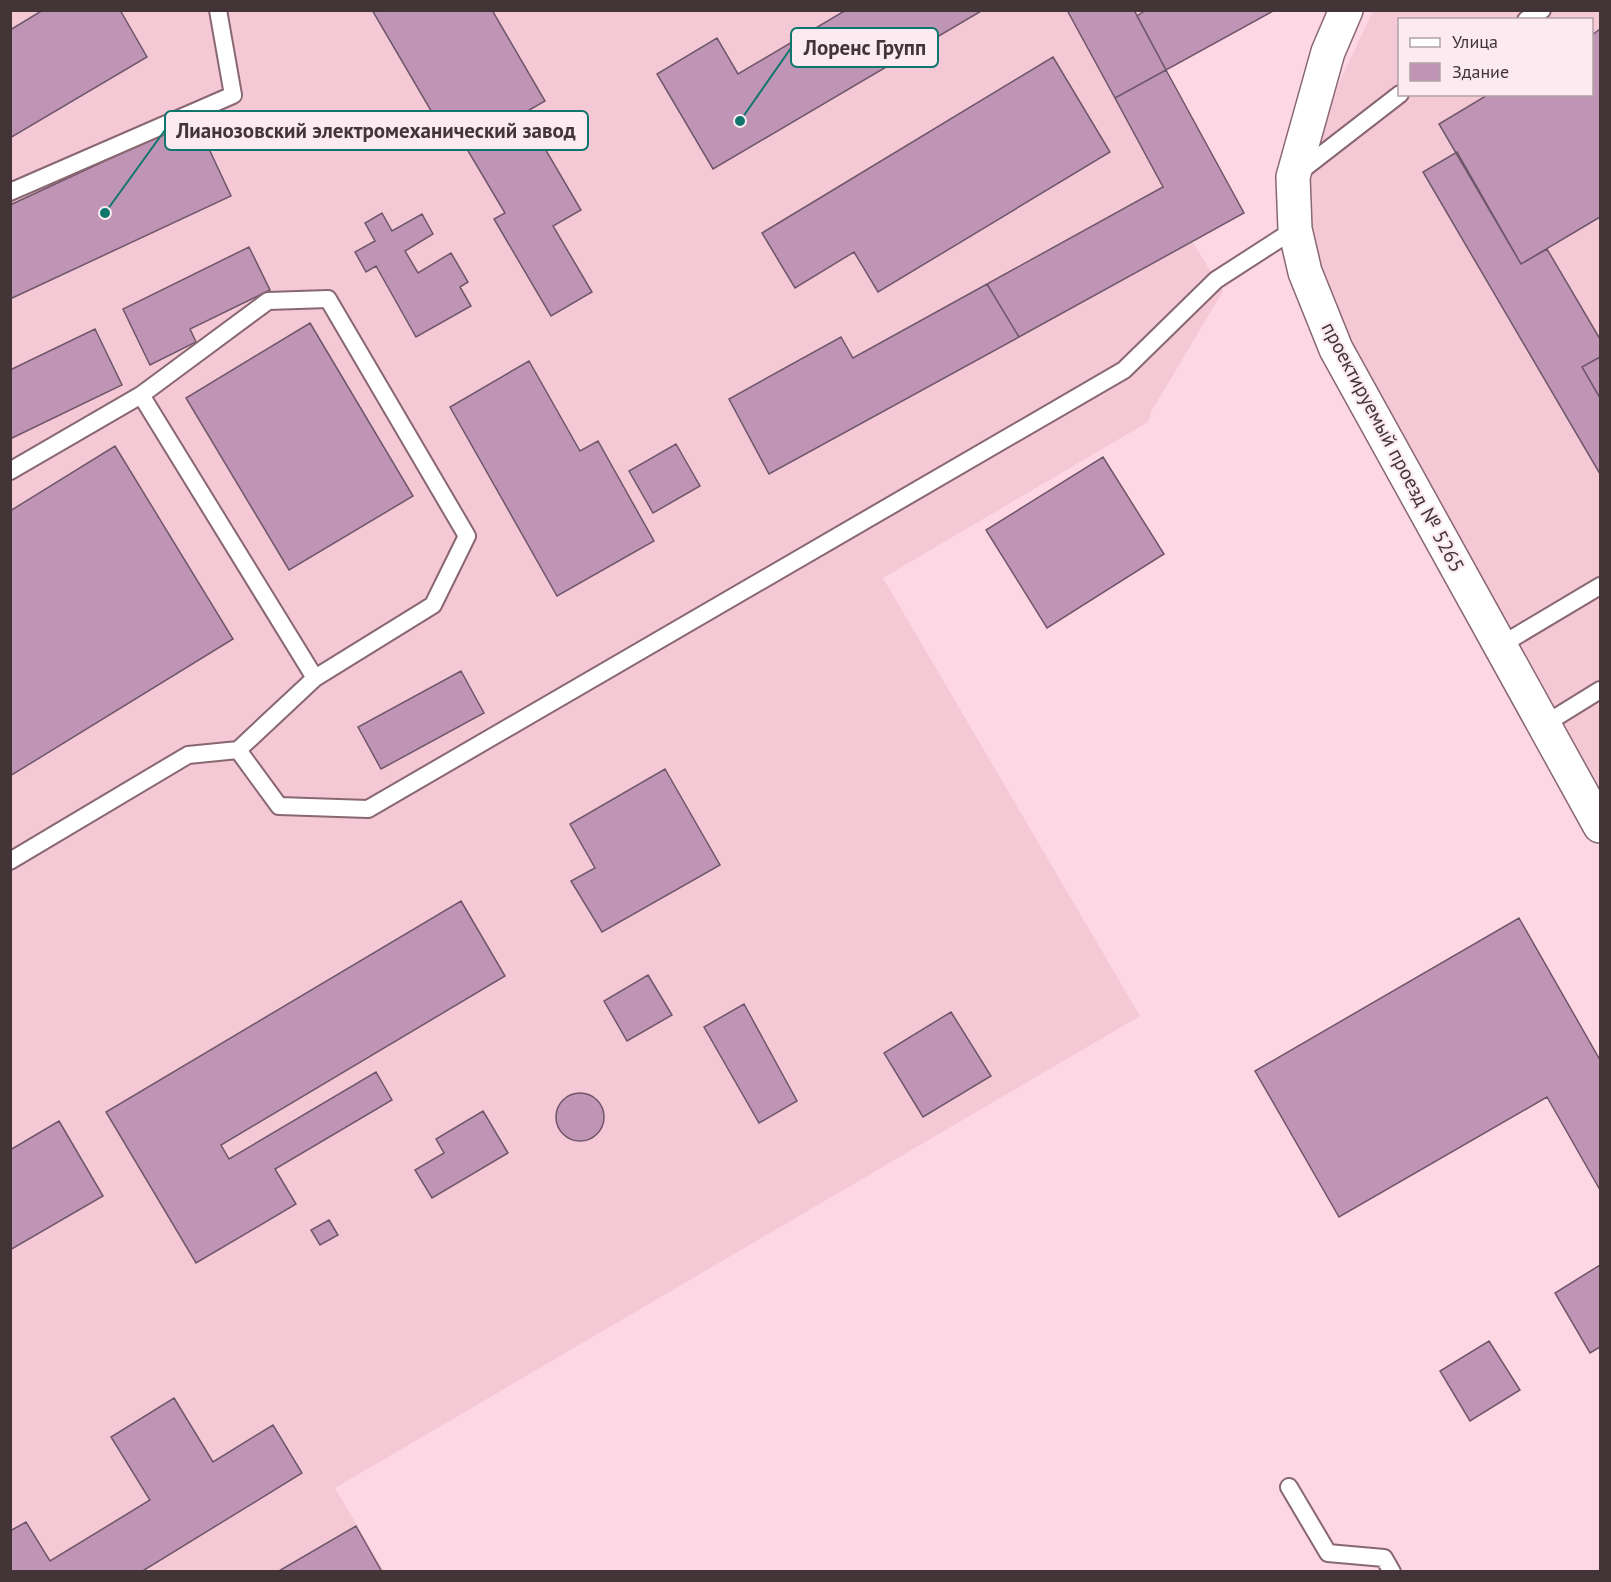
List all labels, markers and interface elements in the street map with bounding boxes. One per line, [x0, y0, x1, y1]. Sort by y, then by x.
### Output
legend [1398, 18, 1593, 96]
callout: Лоренс Групп [791, 28, 938, 67]
text: Улица [1452, 30, 1498, 53]
text: Лоренс Групп [803, 34, 926, 61]
text: Здание [1452, 60, 1509, 83]
callout: Лианозовский электромеханический завод [165, 111, 588, 150]
text: Лианозовский электромеханический завод [175, 117, 576, 144]
street label: проектируемый проезд № 5265 [1316, 317, 1470, 577]

